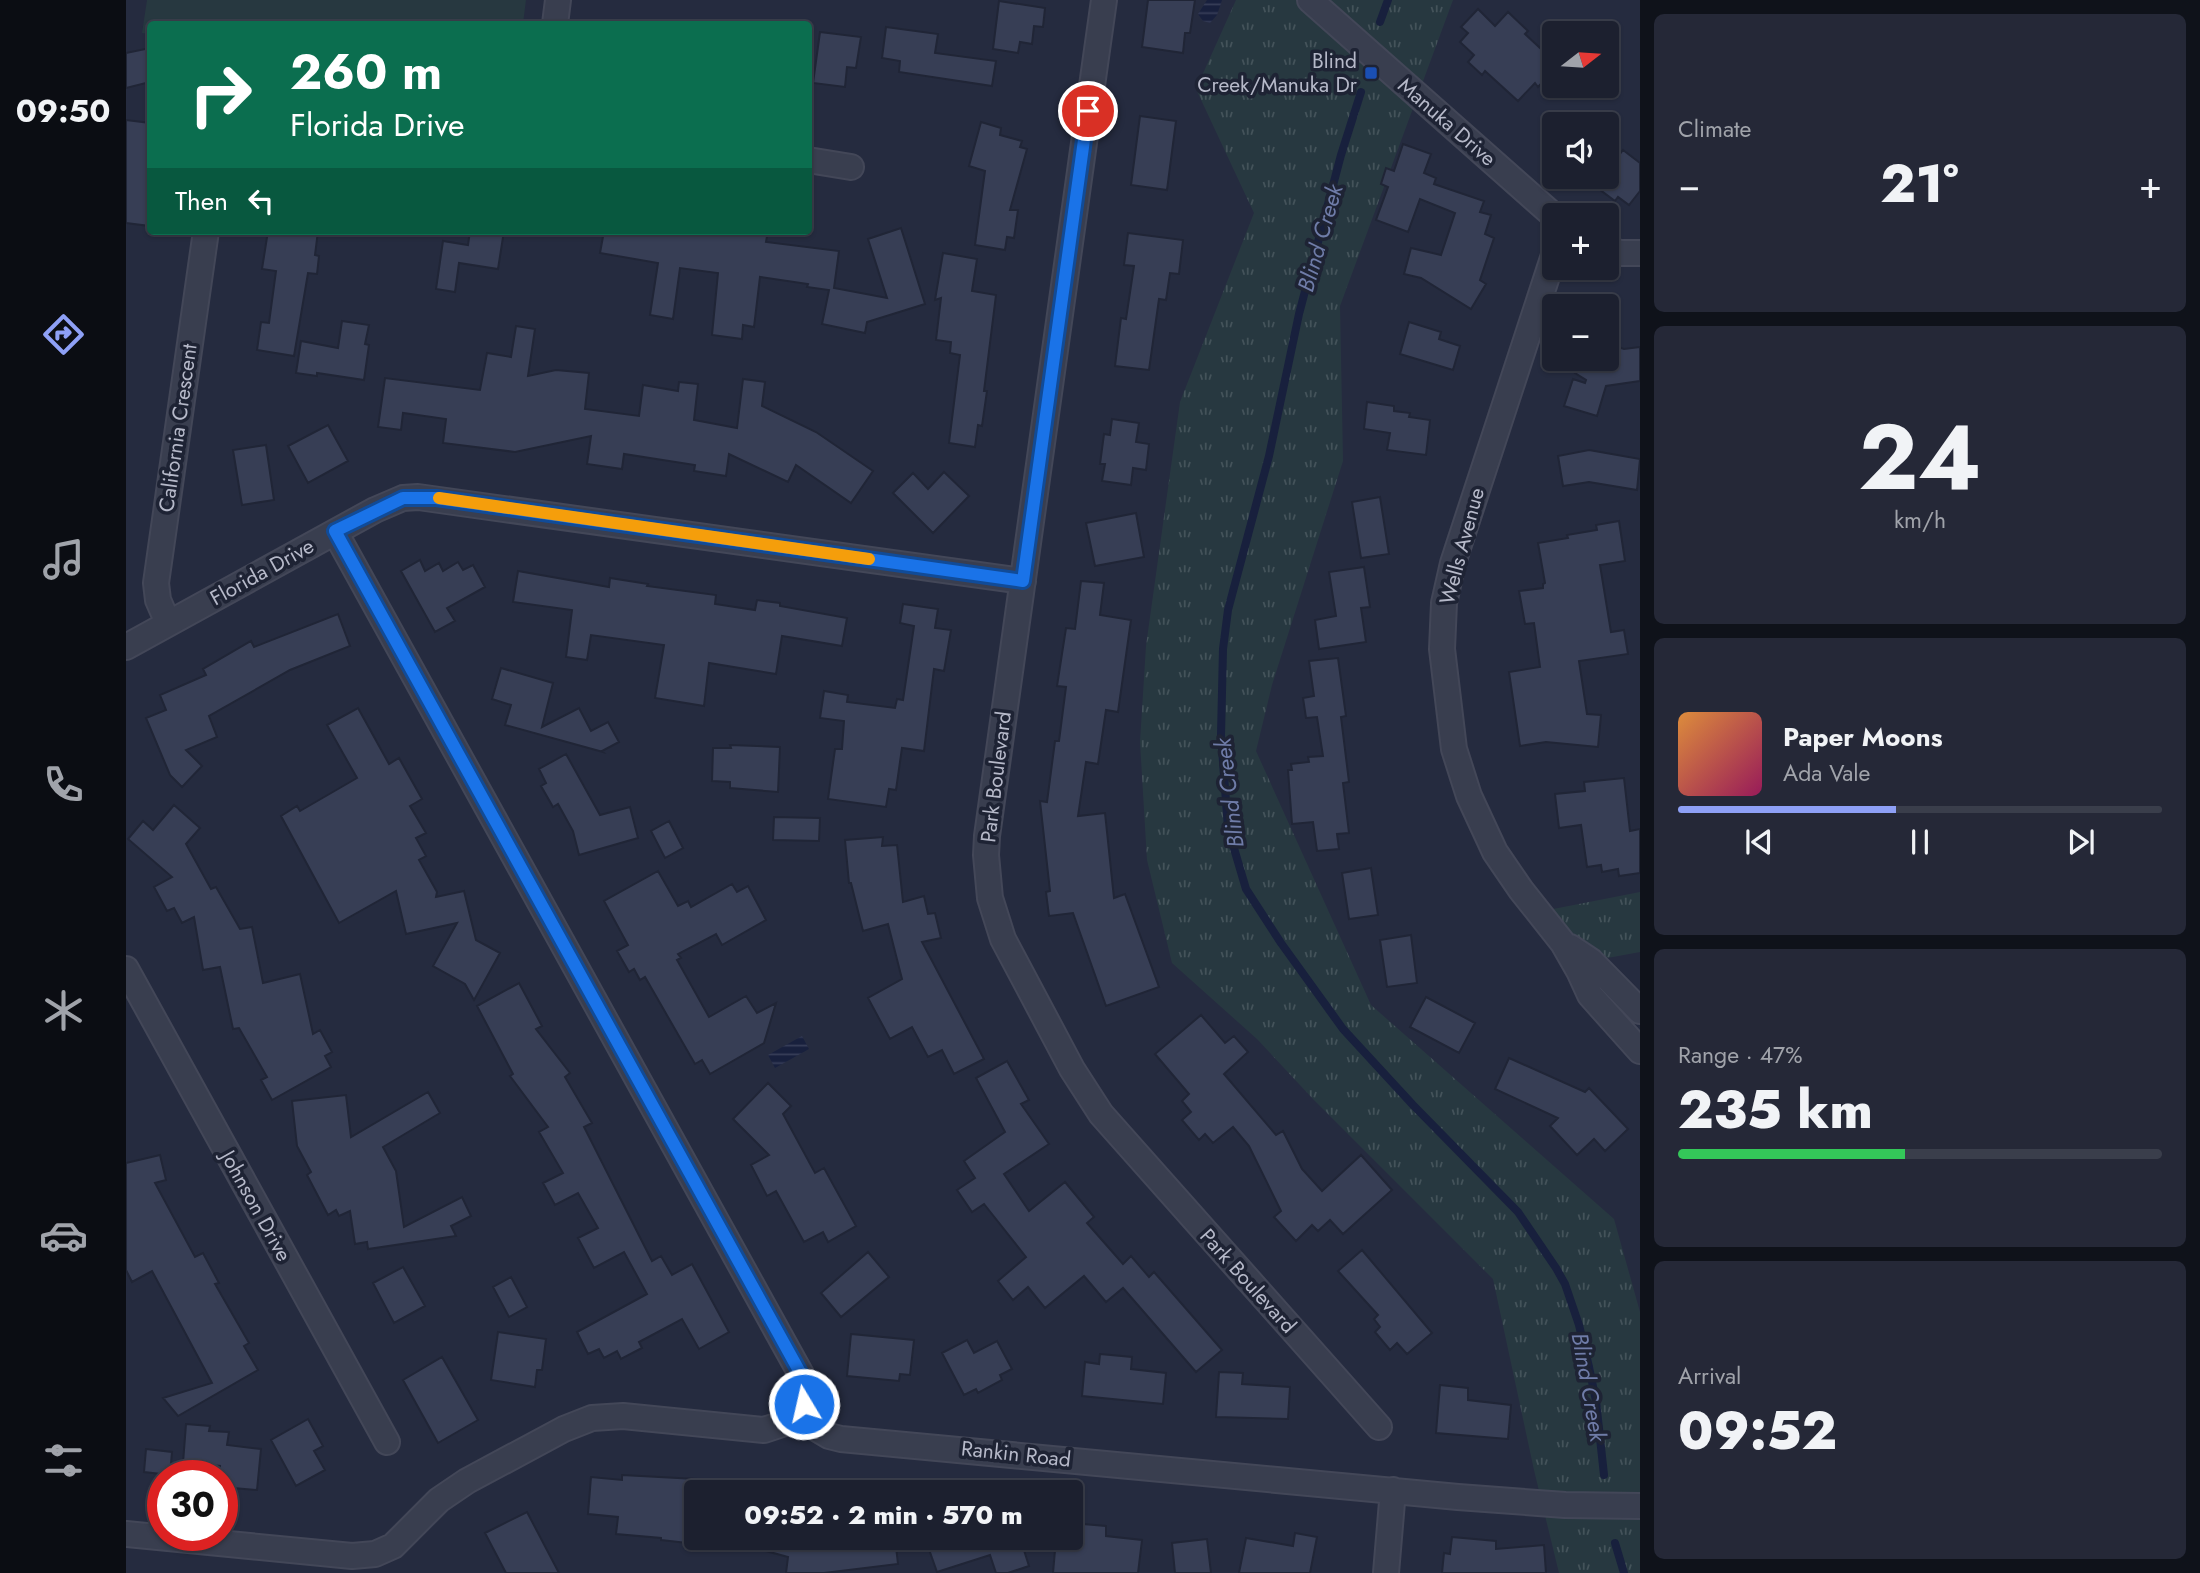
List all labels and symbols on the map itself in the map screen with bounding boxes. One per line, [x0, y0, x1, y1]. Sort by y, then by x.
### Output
north arrow [1542, 21, 1619, 98]
place label: Blind Creek/Manuka Dr [1197, 46, 1358, 100]
marker: Blind Creek/Manuka Dr [1363, 65, 1379, 81]
street label: Manuka Drive [1391, 71, 1503, 173]
pin [1058, 81, 1118, 141]
water label: Blind Creek [1288, 179, 1352, 296]
street label: California Crescent [151, 342, 205, 514]
street label: Wells Avenue [1432, 484, 1492, 608]
street label: Florida Drive [205, 531, 320, 613]
street label: Park Boulevard [973, 710, 1019, 844]
water label: Blind Creek [1205, 735, 1253, 850]
street label: Johnson Drive [212, 1143, 299, 1267]
street label: Park Boulevard [1193, 1222, 1303, 1340]
water label: Blind Creek [1563, 1330, 1616, 1445]
position arrow [767, 1367, 841, 1441]
street label: Rankin Road [960, 1433, 1072, 1475]
speed limit sign: 30 [147, 1460, 238, 1551]

